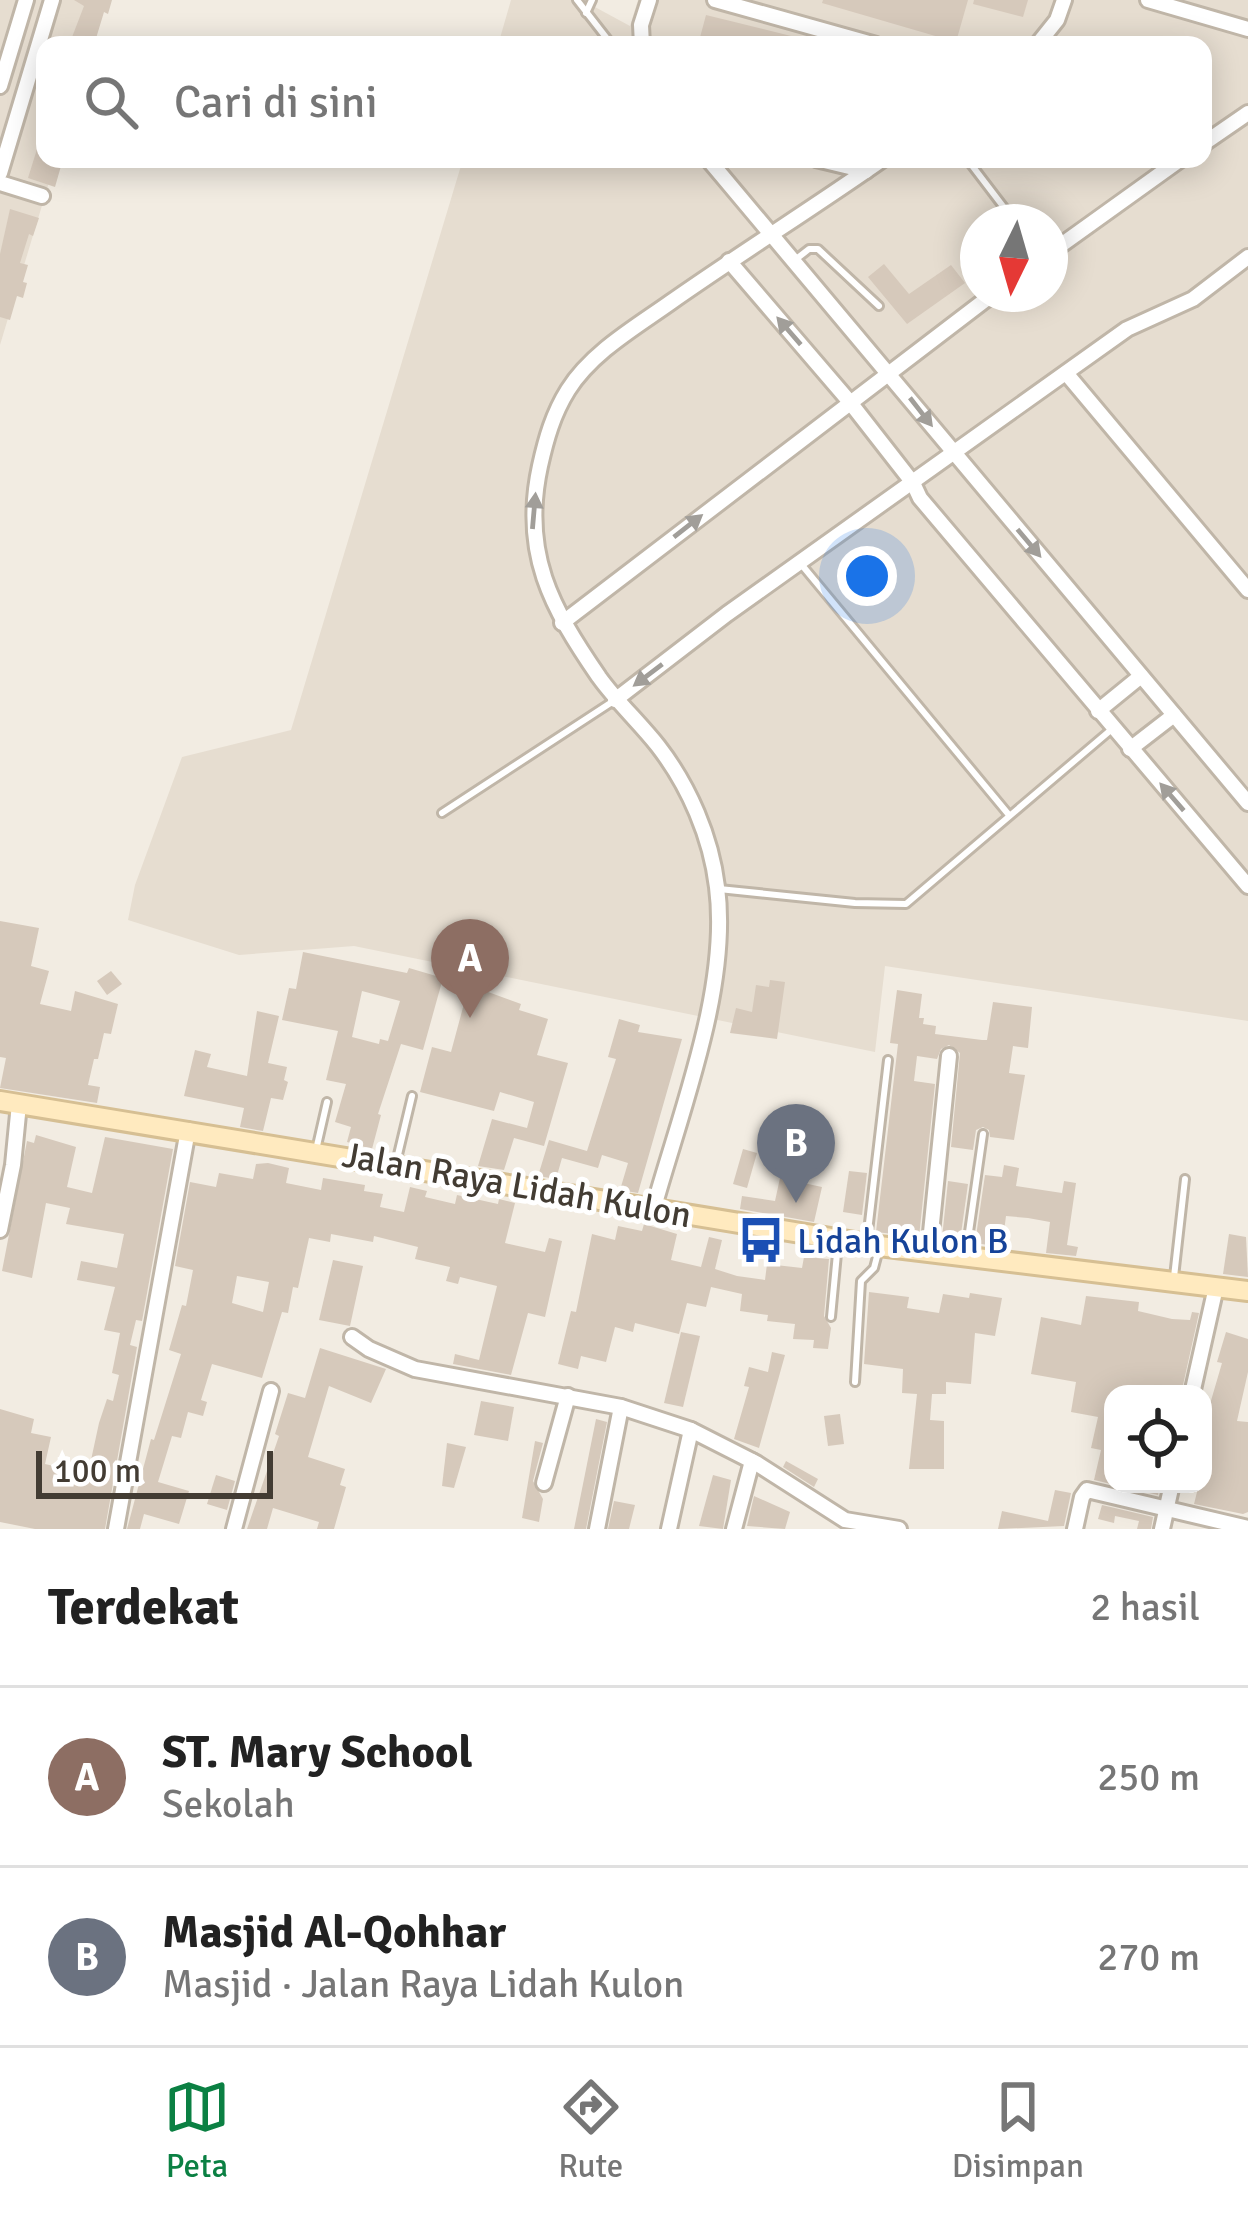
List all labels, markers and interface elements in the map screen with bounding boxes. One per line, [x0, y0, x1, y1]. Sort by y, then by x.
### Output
search box [36, 36, 1212, 168]
icon: search [78, 69, 144, 135]
text: Cari di sini [174, 75, 378, 130]
north arrow [960, 204, 1068, 312]
one-way arrow [777, 316, 803, 346]
one-way arrow [908, 397, 933, 428]
one-way arrow [525, 492, 544, 529]
one-way arrow [672, 514, 704, 539]
one-way arrow [1015, 528, 1041, 558]
your location [837, 546, 897, 606]
one-way arrow [632, 662, 664, 686]
one-way arrow [1159, 782, 1185, 812]
pin: A [431, 919, 509, 1018]
pin: B [757, 1104, 835, 1203]
street label: Jalan Raya Lidah Kulon [339, 1133, 695, 1238]
bus stop icon: Lidah Kulon B [736, 1215, 786, 1265]
place label: Lidah Kulon B [797, 1219, 1008, 1264]
map controls [1104, 1385, 1212, 1493]
button: locate [1104, 1385, 1212, 1493]
scale bar [36, 1445, 273, 1498]
text: 100 m [54, 1451, 141, 1492]
text: Terdekat [48, 1576, 239, 1639]
text: 2 hasil [1090, 1583, 1200, 1631]
text: ST. Mary School [162, 1725, 473, 1780]
text: A [75, 1753, 99, 1801]
text: 250 m [1097, 1753, 1200, 1801]
text: Sekolah [162, 1780, 295, 1828]
text: Masjid Al-Qohhar [162, 1905, 506, 1960]
text: B [75, 1933, 99, 1981]
text: 270 m [1097, 1933, 1200, 1981]
text: Masjid · Jalan Raya Lidah Kulon [162, 1960, 684, 2008]
tab: Peta [164, 2074, 230, 2187]
tab: Rute [558, 2074, 624, 2187]
tab: Disimpan [952, 2074, 1084, 2187]

